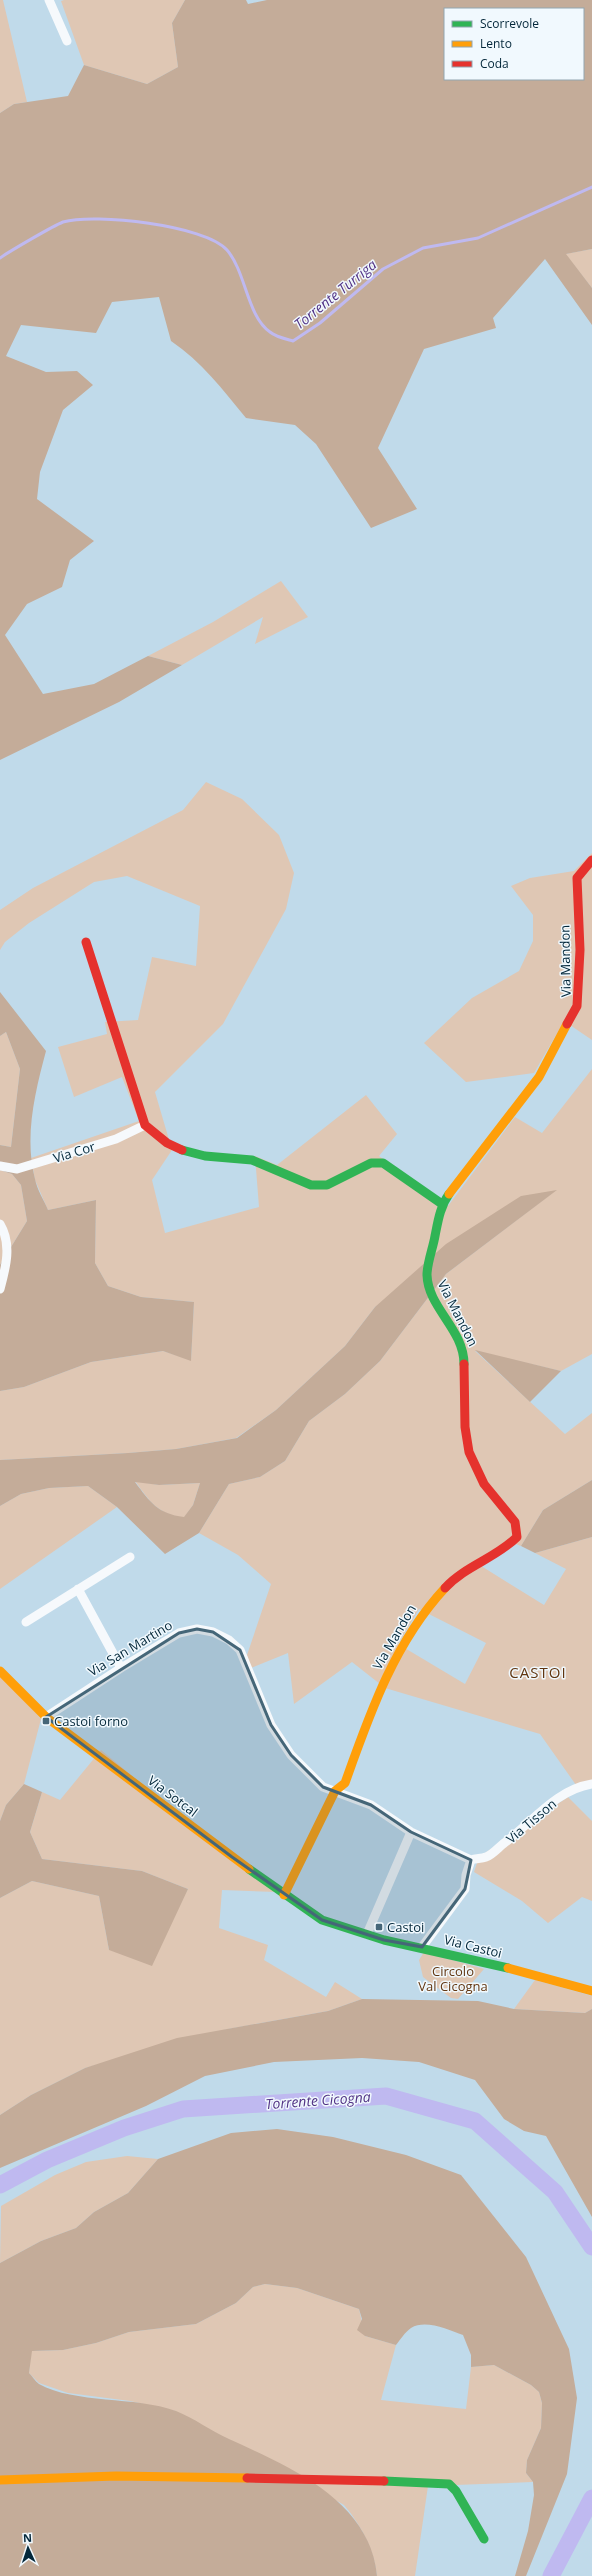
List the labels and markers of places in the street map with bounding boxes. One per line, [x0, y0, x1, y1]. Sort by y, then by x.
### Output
place label: Castoi forno [54, 1712, 128, 1730]
marker: Castoi forno [41, 1716, 51, 1726]
place label: Castoi [387, 1918, 424, 1936]
marker: Castoi [374, 1922, 384, 1932]

